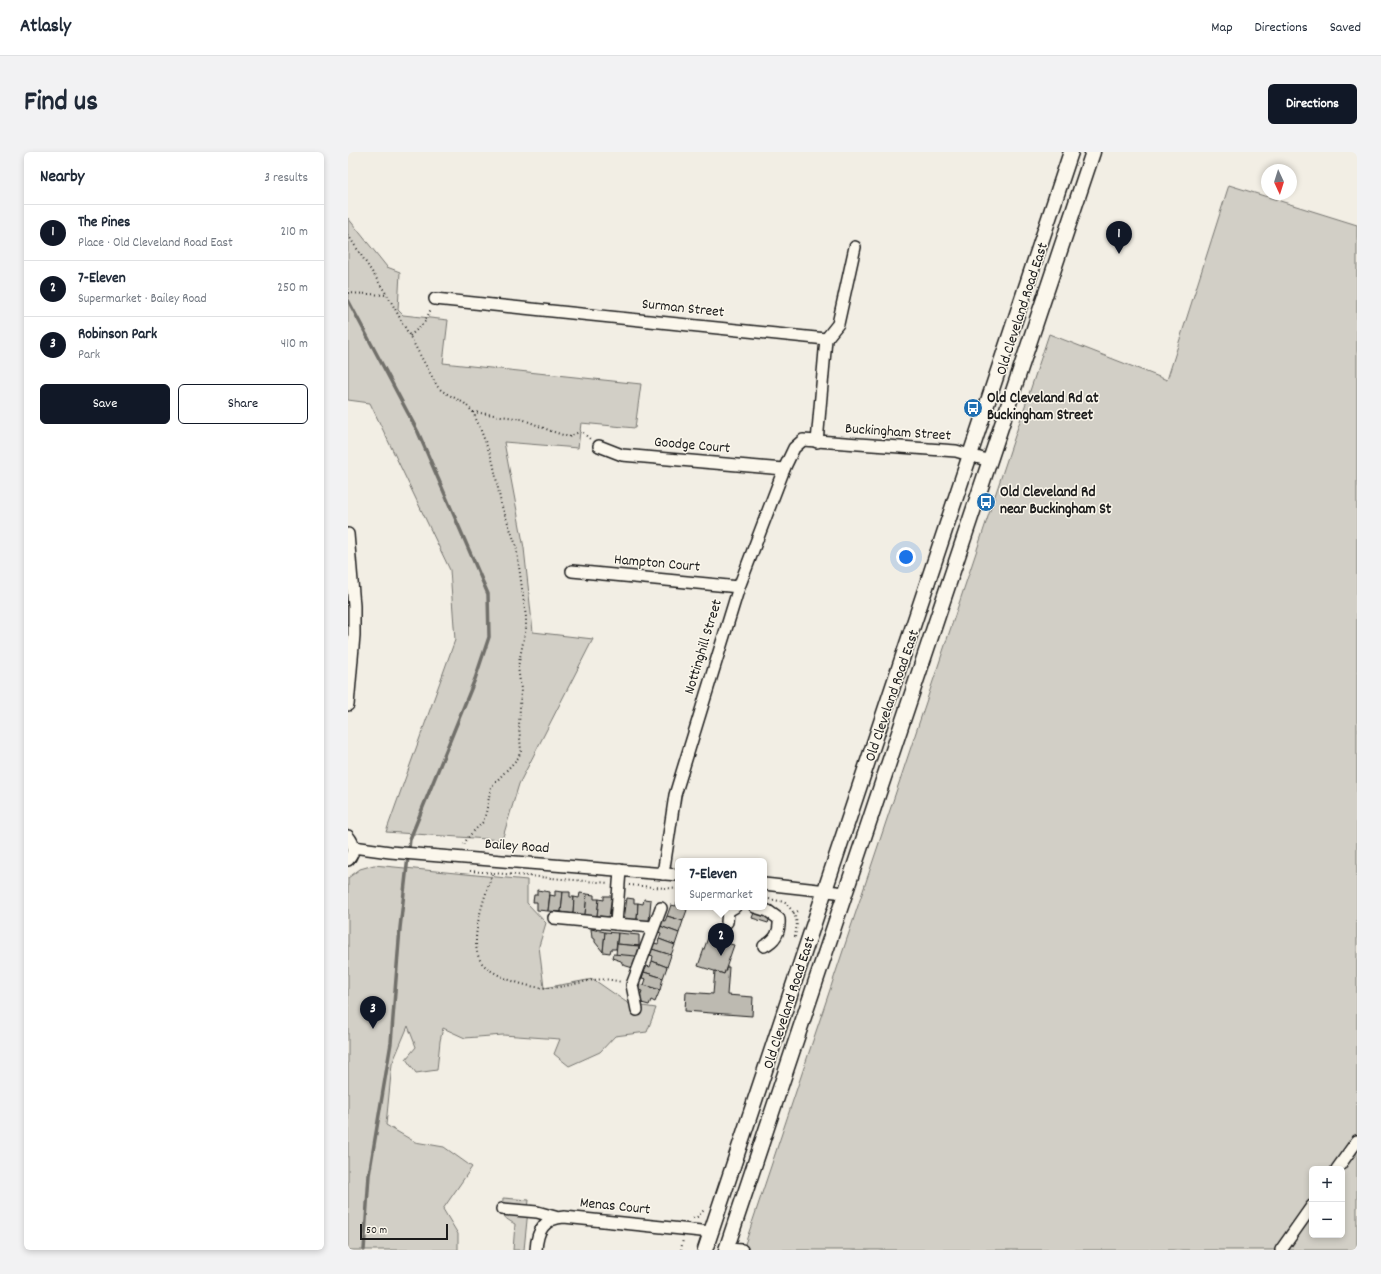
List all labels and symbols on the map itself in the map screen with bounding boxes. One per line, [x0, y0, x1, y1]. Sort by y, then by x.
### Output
north arrow [1261, 164, 1297, 200]
pin: 1 [1106, 221, 1132, 254]
street label: Old Cleveland Road East [991, 239, 1055, 378]
street label: Surman Street [641, 294, 726, 324]
place label: Old Cleveland Rd at Buckingham Street [987, 388, 1099, 427]
bus stop icon: Old Cleveland Rd at Buckingham Street [962, 397, 984, 419]
street label: Buckingham Street [844, 418, 952, 448]
street label: Goodge Court [653, 432, 731, 460]
place label: Old Cleveland Rd near Buckingham St [1000, 482, 1112, 521]
bus stop icon: Old Cleveland Rd near Buckingham St [975, 491, 997, 513]
your location [896, 547, 916, 567]
street label: Hampton Court [613, 549, 701, 579]
street label: Nottinghill Street [679, 596, 729, 697]
street label: Old Cleveland Road East [860, 627, 926, 765]
street label: Bailey Road [484, 834, 550, 860]
pin: 2 [708, 923, 734, 956]
street label: Old Cleveland Road East [758, 933, 822, 1072]
pin: 3 [360, 996, 386, 1029]
street label: Menas Court [579, 1192, 652, 1222]
scale bar [360, 1222, 448, 1241]

